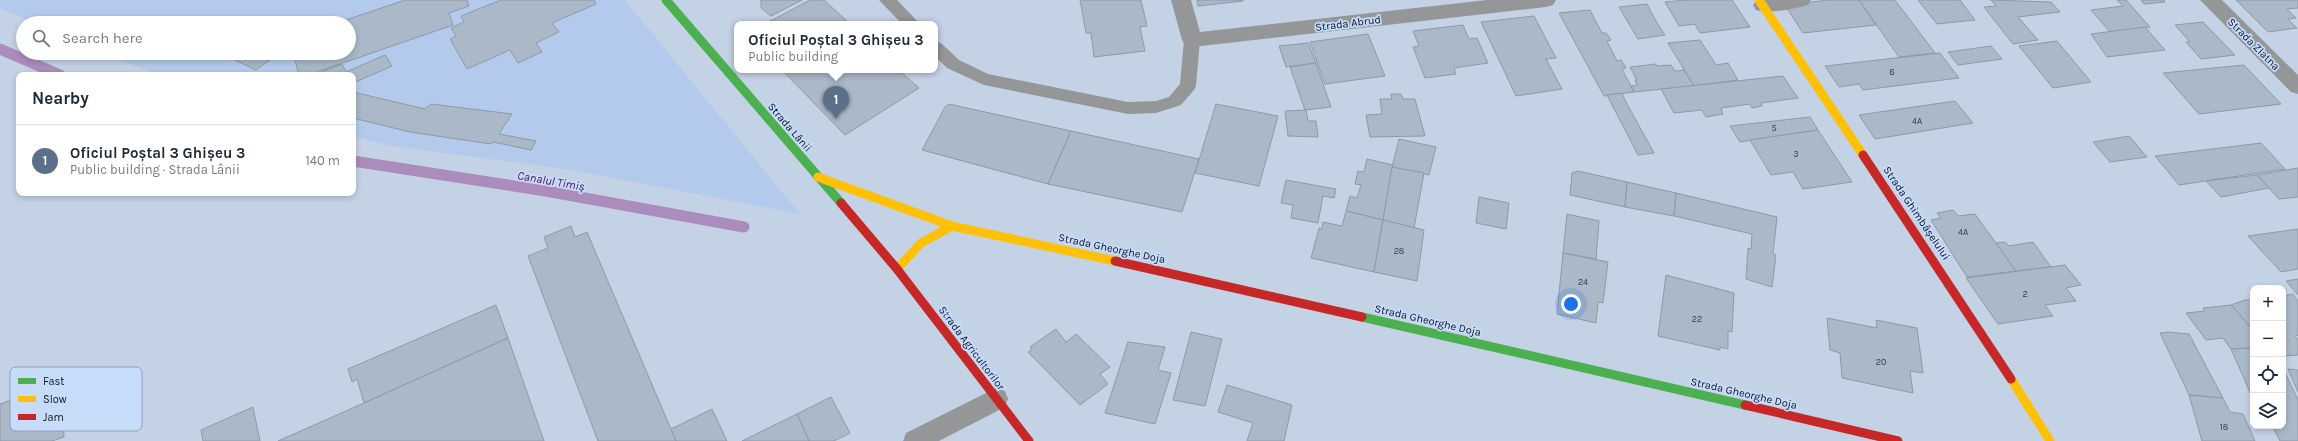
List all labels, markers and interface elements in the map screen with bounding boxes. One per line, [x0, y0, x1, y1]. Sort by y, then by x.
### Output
street label: Strada Abrud [1315, 13, 1382, 34]
search box [16, 16, 356, 60]
street label: Strada Zlatna [2225, 16, 2282, 73]
popup [734, 21, 938, 73]
icon: search [30, 27, 52, 49]
text: Search here [62, 29, 143, 47]
text: Oficiul Poștal 3 Ghișeu 3 [748, 31, 924, 49]
text: Public building [748, 49, 838, 64]
house number: 8 [1889, 67, 1895, 77]
pin: 1 [823, 86, 849, 119]
text: Nearby [32, 88, 89, 108]
street label: Strada Lânii [765, 100, 814, 154]
house number: 4A [1912, 116, 1922, 126]
house number: 5 [1771, 123, 1777, 133]
text: Oficiul Poștal 3 Ghișeu 3 [70, 144, 245, 162]
house number: 3 [1793, 149, 1799, 159]
text: 1 [43, 153, 47, 168]
text: 140 m [305, 153, 340, 168]
text: Public building · Strada Lânii [70, 162, 240, 177]
street label: Strada Ghimbășelului [1880, 164, 1953, 263]
water label: Canalul Timiș [516, 168, 586, 194]
house number: 4A [1958, 227, 1968, 237]
street label: Strada Gheorghe Doja [1057, 231, 1167, 266]
house number: 28 [1394, 246, 1405, 256]
house number: 24 [1578, 277, 1588, 287]
map controls [2250, 285, 2286, 429]
button: + [2250, 285, 2286, 321]
house number: 2 [2022, 289, 2028, 299]
your location [1561, 294, 1581, 314]
street label: Strada Gheorghe Doja [1373, 302, 1482, 339]
street label: Strada Agricultorilor [936, 304, 1007, 393]
house number: 22 [1692, 314, 1702, 324]
button: − [2250, 321, 2286, 357]
house number: 20 [1876, 357, 1886, 367]
button: locate [2250, 357, 2286, 393]
legend [10, 367, 142, 431]
text: Fast [43, 375, 64, 388]
street label: Strada Gheorghe Doja [1689, 375, 1798, 412]
text: Slow [43, 393, 67, 406]
button: layers [2250, 393, 2286, 429]
text: Jam [43, 411, 64, 424]
house number: 18 [2220, 422, 2229, 432]

